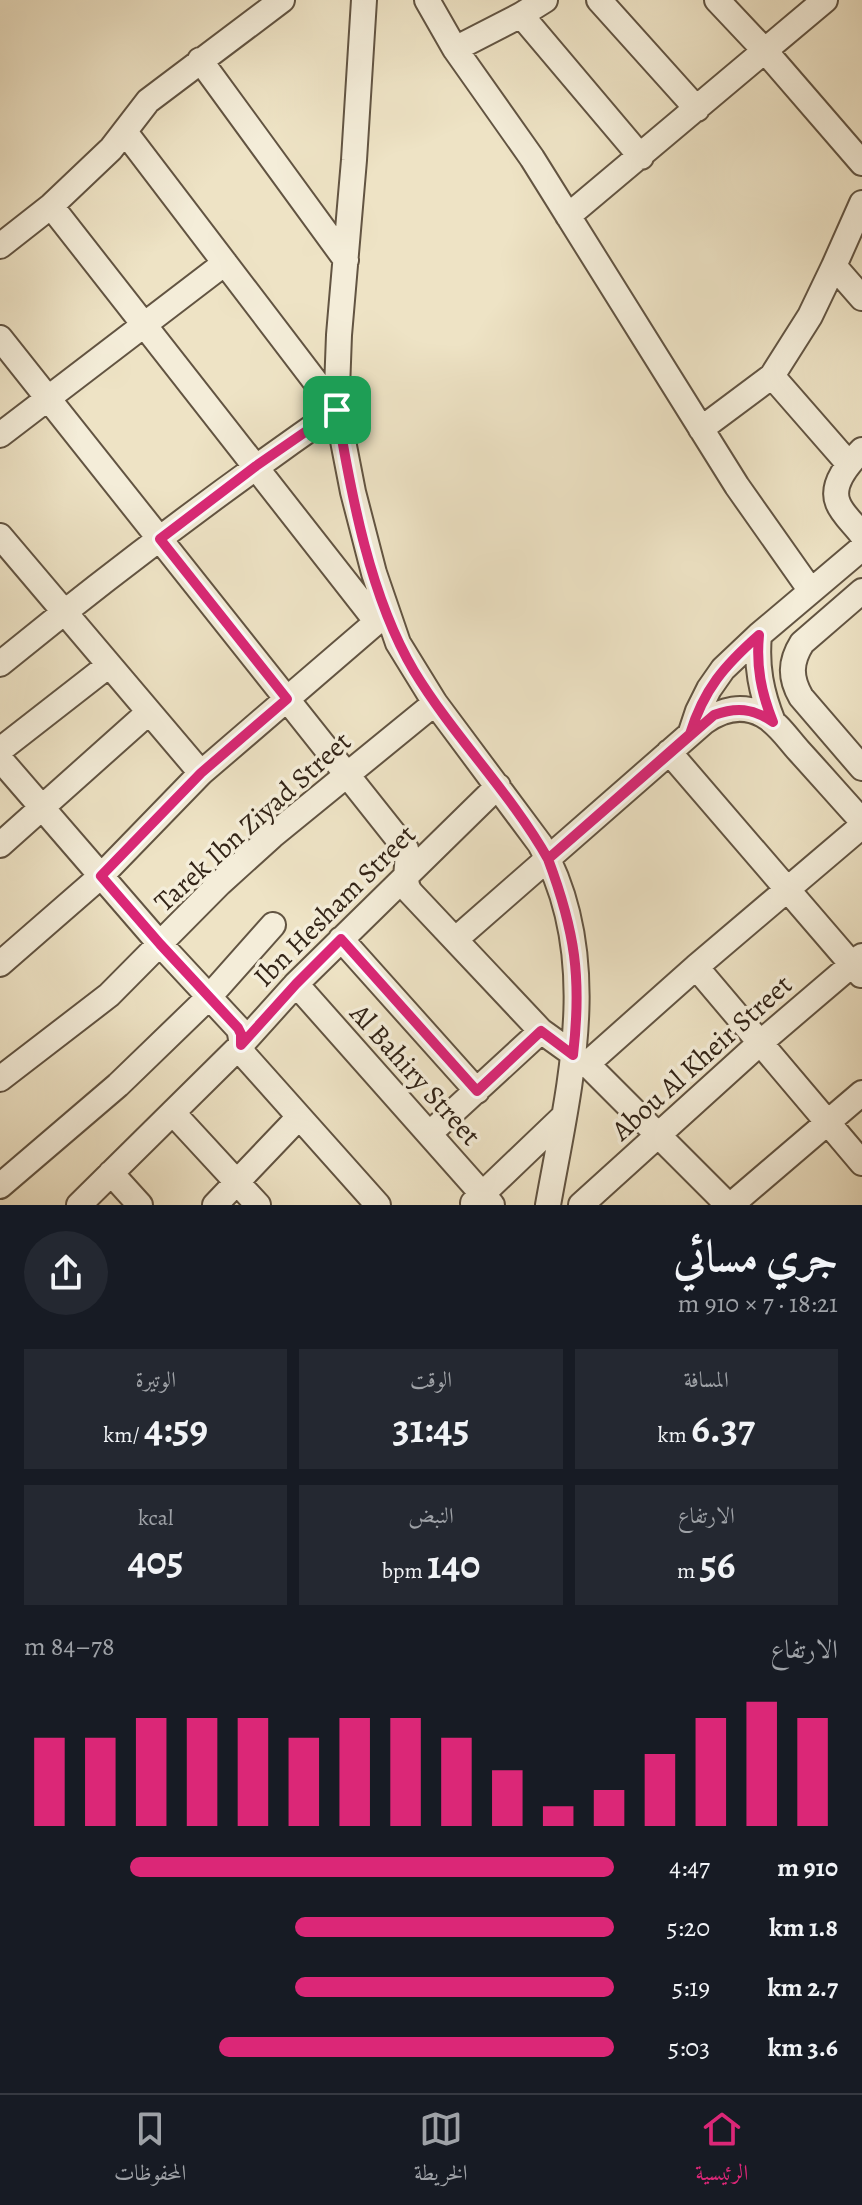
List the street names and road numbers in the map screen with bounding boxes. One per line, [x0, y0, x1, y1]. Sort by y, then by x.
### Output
street label: Tarek Ibn Ziyad Street [146, 723, 359, 920]
street label: Ibn Hesham Street [245, 816, 424, 995]
street label: Abou Al Kheir Street [602, 966, 800, 1150]
street label: Al Bahiry Street [341, 995, 489, 1154]

